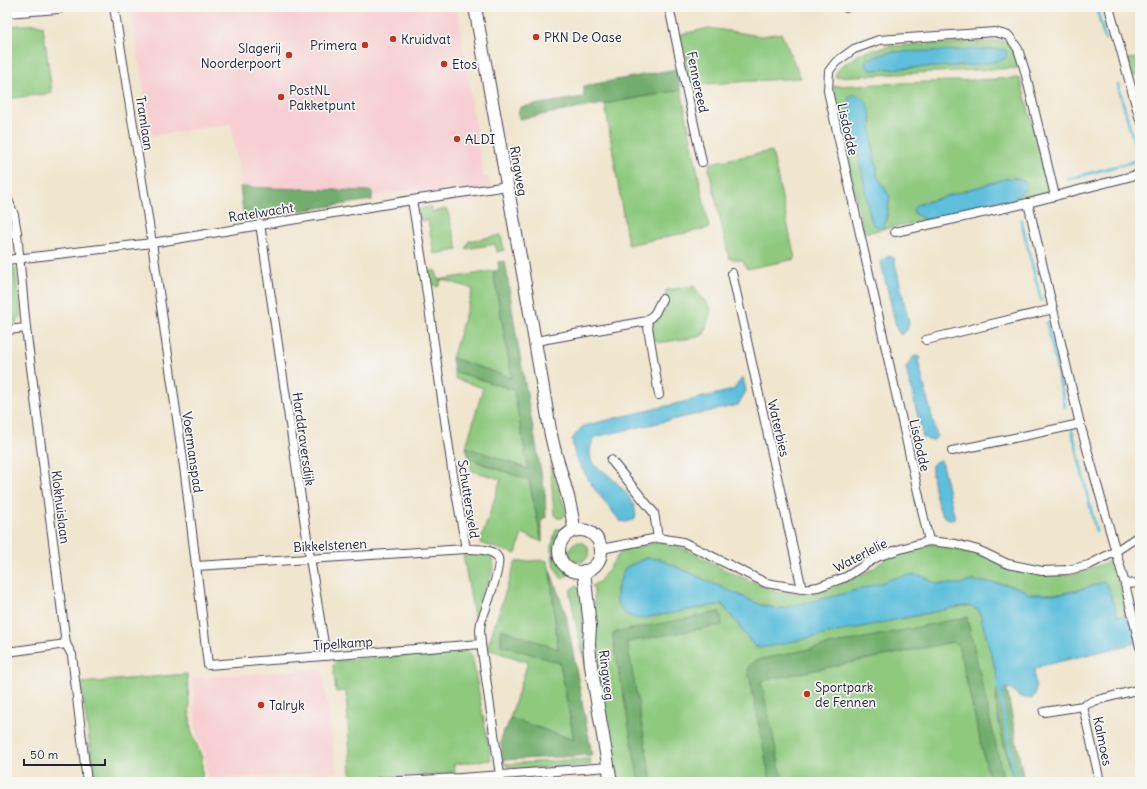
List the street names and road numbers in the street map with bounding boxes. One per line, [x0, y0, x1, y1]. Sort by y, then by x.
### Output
street label: Fennereed [683, 50, 712, 115]
street label: Tramlaan [132, 95, 157, 152]
street label: Lisdodde [833, 101, 862, 157]
street label: Ringweg [506, 145, 531, 197]
street label: Ratelwacht [227, 199, 295, 226]
street label: Harddraversdijk [289, 391, 319, 487]
street label: Waterbies [764, 398, 793, 459]
street label: Voermanspad [178, 410, 207, 494]
street label: Lisdodde [905, 417, 934, 473]
street label: Schuttersveld [454, 458, 483, 540]
street label: Klokhuislaan [48, 469, 74, 545]
street label: Bikkelstenen [293, 535, 368, 556]
street label: Waterlelie [830, 535, 890, 576]
street label: Tipelkamp [313, 633, 373, 654]
street label: Ringweg [595, 649, 618, 701]
street label: Kalmoes [1089, 715, 1116, 767]

